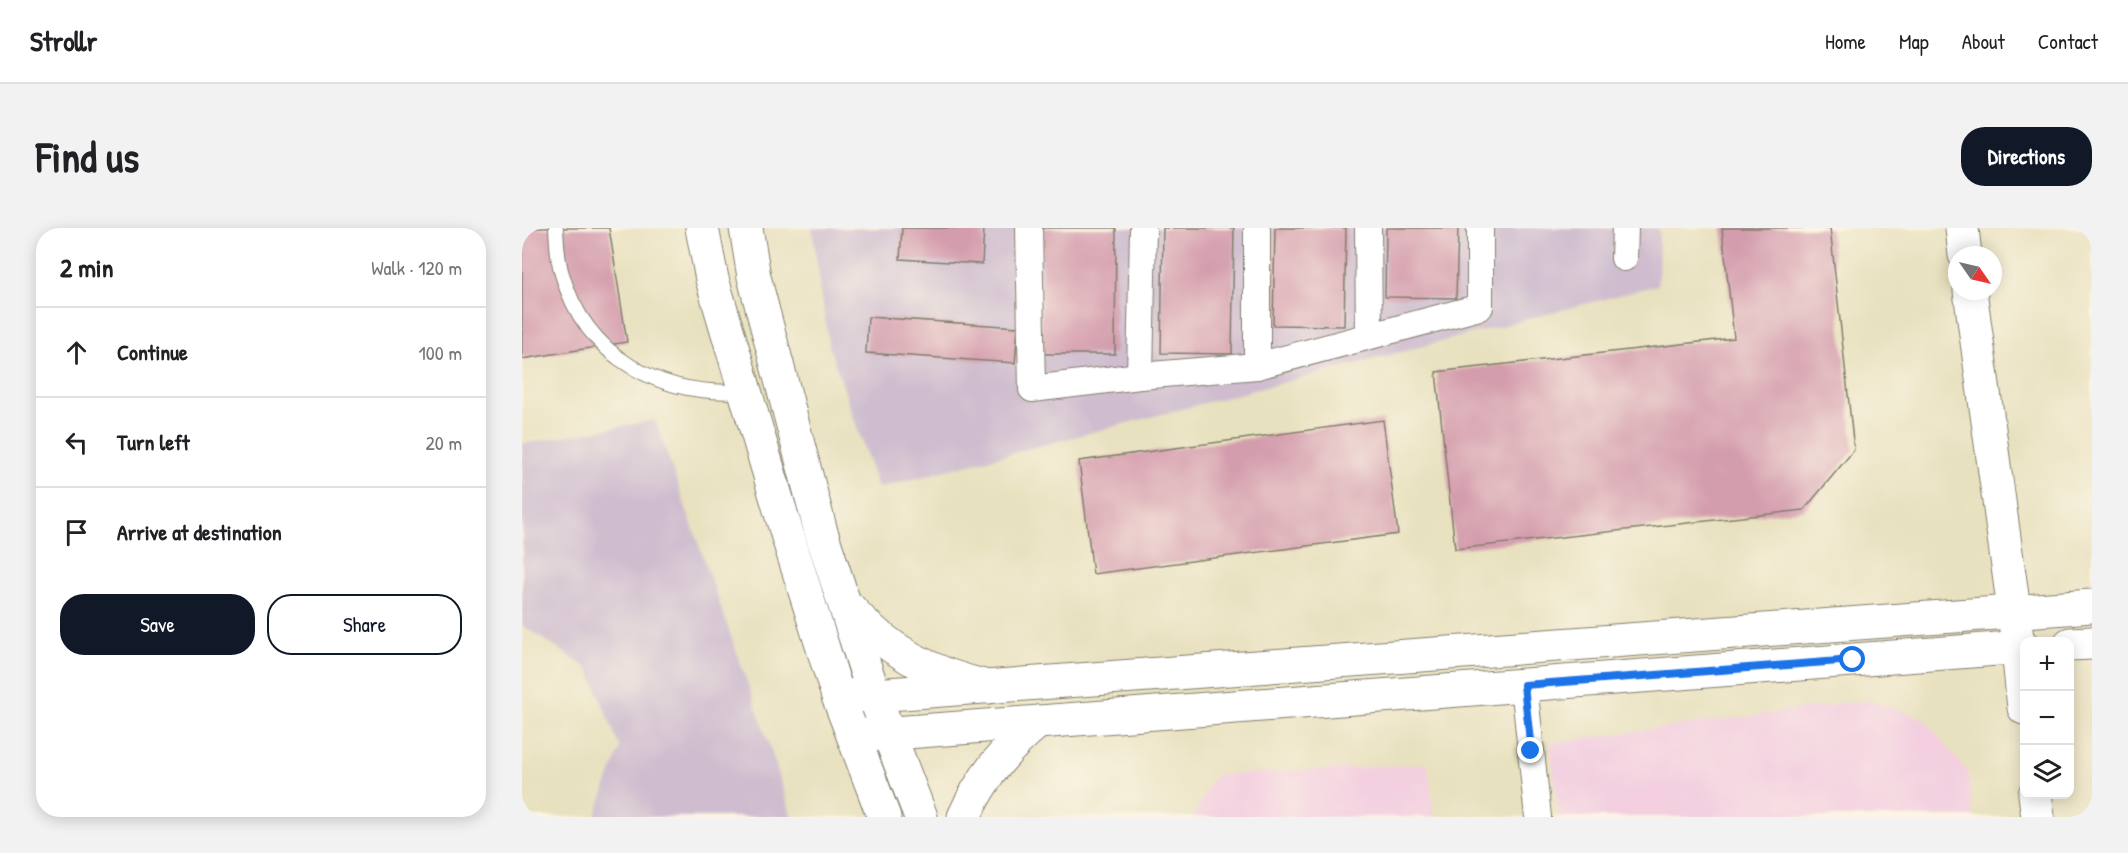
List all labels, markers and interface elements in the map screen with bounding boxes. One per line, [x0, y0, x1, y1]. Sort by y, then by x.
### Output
text: Strollr [30, 22, 97, 60]
text: Home [1825, 27, 1866, 56]
text: Map [1899, 27, 1929, 56]
text: About [1962, 27, 2005, 56]
text: Contact [2038, 27, 2098, 56]
button: Directions [1961, 127, 2092, 186]
text: Find us [36, 128, 139, 185]
north arrow [1948, 246, 2002, 300]
text: 2 min [60, 250, 113, 285]
text: Walk · 120 m [371, 254, 462, 281]
icon: ahead [60, 336, 93, 369]
text: Continue [117, 337, 188, 367]
text: 100 m [419, 339, 462, 366]
icon: left [60, 426, 93, 459]
text: Turn left [117, 427, 190, 457]
text: 20 m [425, 429, 462, 456]
icon: arrive [60, 516, 93, 549]
text: Arrive at destination [117, 517, 282, 547]
button: Save [60, 594, 255, 655]
button: Share [267, 594, 462, 655]
map controls [2020, 637, 2074, 799]
button: + [2020, 637, 2074, 691]
route start [1839, 646, 1865, 672]
button: − [2020, 691, 2074, 745]
route end [1517, 737, 1543, 763]
button: layers [2020, 745, 2074, 799]

